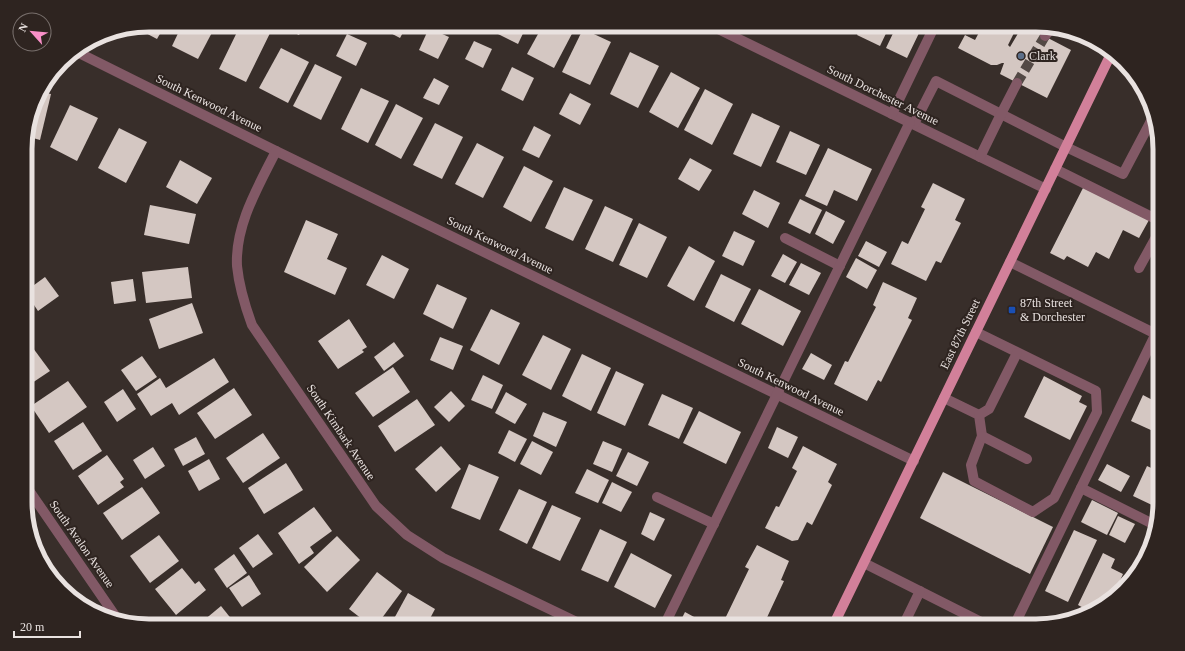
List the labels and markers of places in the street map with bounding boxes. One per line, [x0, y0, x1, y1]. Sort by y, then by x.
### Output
place label: Clark [1029, 49, 1056, 63]
marker: Clark [1016, 51, 1026, 61]
place label: 87th Street & Dorchester [1020, 296, 1085, 324]
marker: 87th Street & Dorchester [1007, 305, 1017, 315]

